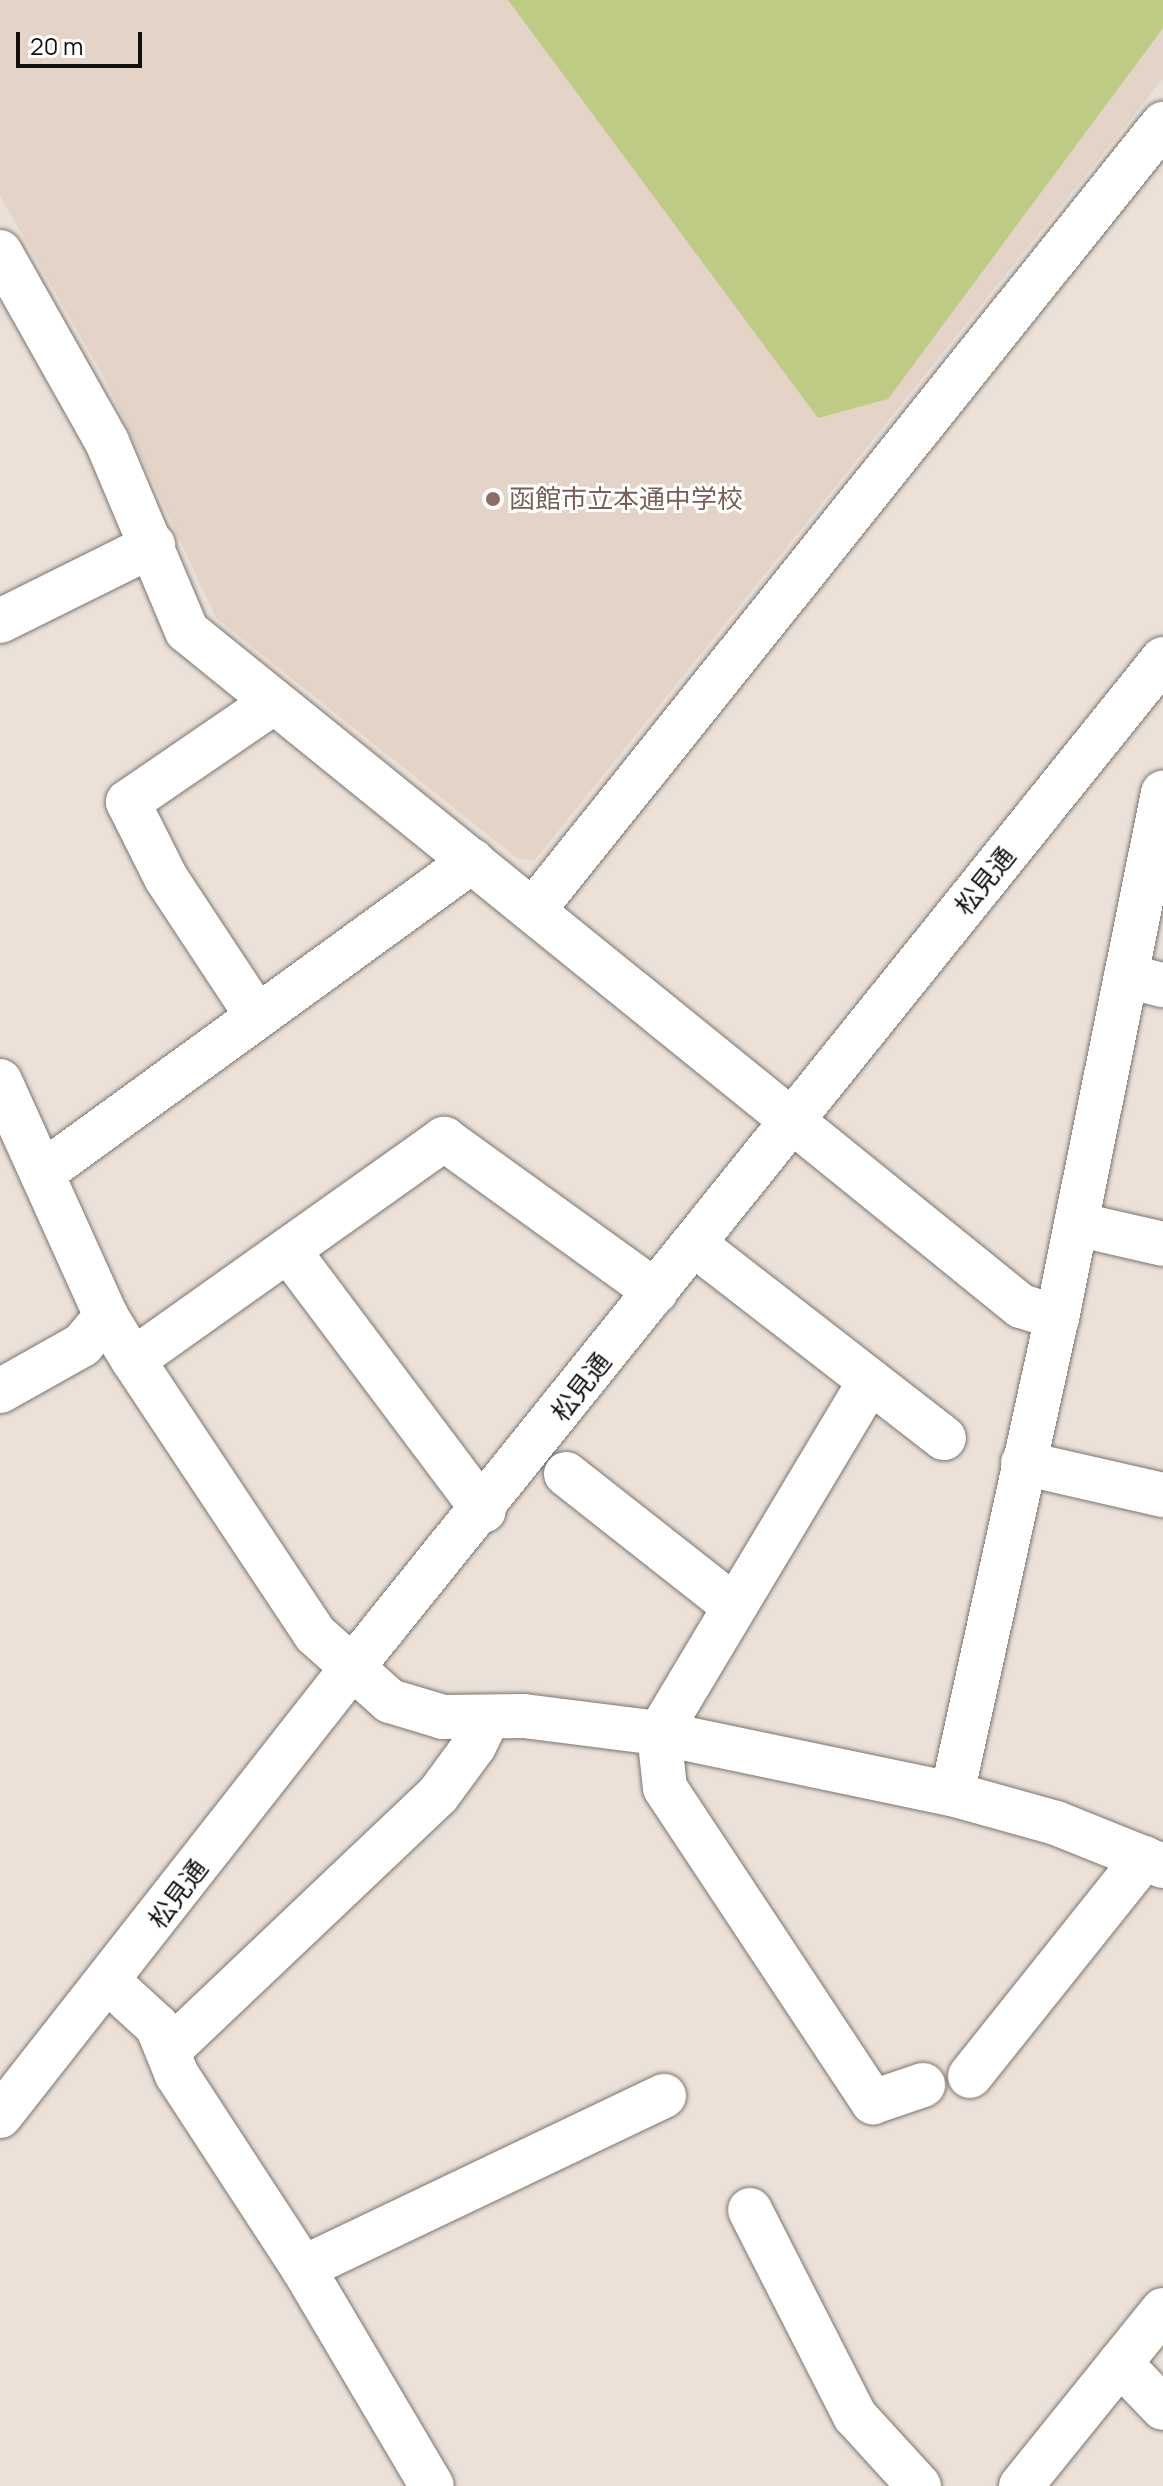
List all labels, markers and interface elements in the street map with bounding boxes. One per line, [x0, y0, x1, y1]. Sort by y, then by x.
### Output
scale bar [20, 16, 146, 66]
text: 20 m [30, 29, 83, 62]
place label: 函館市立本通中学校 [509, 483, 743, 515]
marker: 函館市立本通中学校 [484, 490, 502, 508]
street label: 松見通 [948, 841, 1022, 921]
street label: 松見通 [545, 1347, 617, 1427]
street label: 松見通 [142, 1853, 214, 1935]

